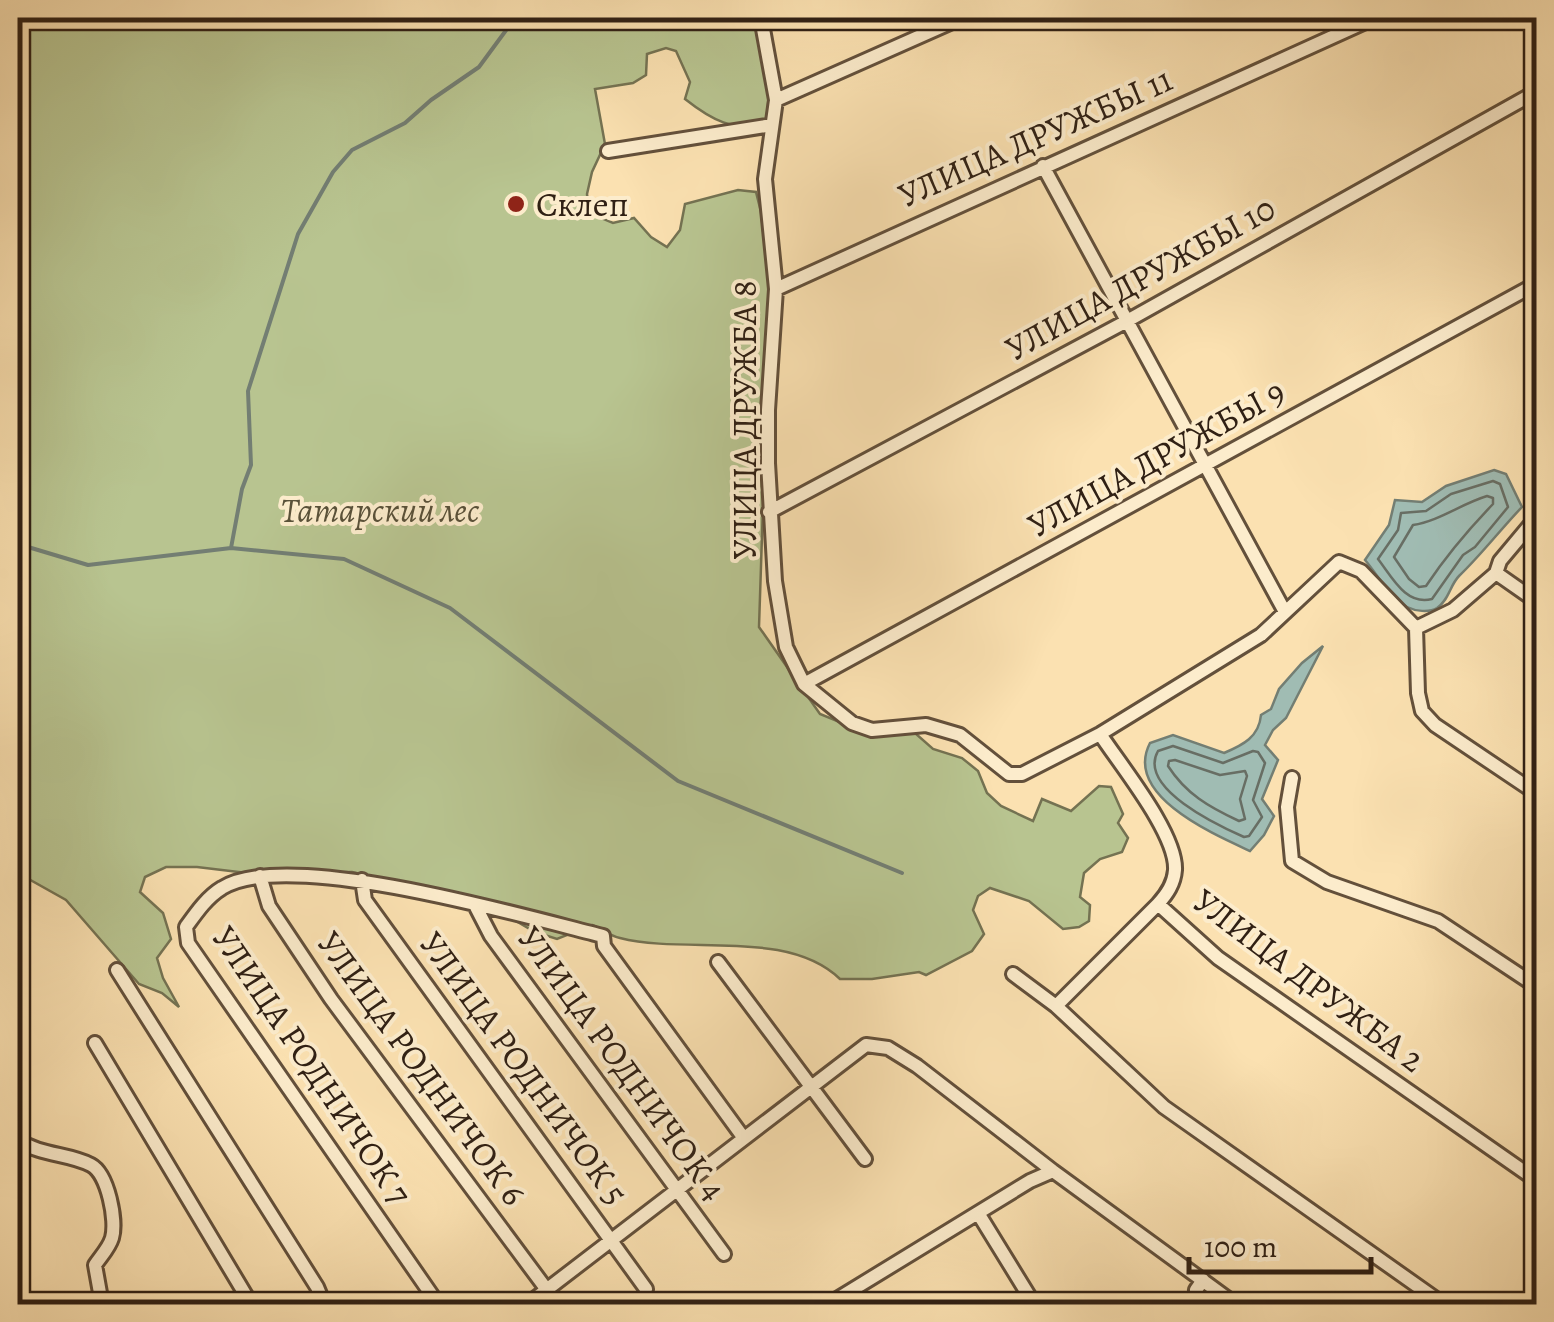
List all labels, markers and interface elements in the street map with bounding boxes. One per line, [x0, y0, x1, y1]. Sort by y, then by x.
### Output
street label: УЛИЦА ДРУЖБЫ 11 [890, 55, 1180, 219]
place label: Склеп [536, 180, 629, 228]
street label: УЛИЦА ДРУЖБЫ 10 [996, 184, 1284, 372]
marker: Склеп [505, 193, 527, 215]
street label: УЛИЦА ДРУЖБА 8 [720, 280, 768, 560]
street label: УЛИЦА ДРУЖБЫ 9 [1019, 367, 1293, 549]
park label: Татарский лес [281, 486, 480, 534]
street label: УЛИЦА ДРУЖБА 2 [1183, 877, 1435, 1083]
street label: УЛИЦА РОДНИЧОК 7 [201, 916, 423, 1214]
street label: УЛИЦА РОДНИЧОК 4 [506, 916, 738, 1210]
street label: УЛИЦА РОДНИЧОК 6 [306, 921, 538, 1215]
street label: УЛИЦА РОДНИЧОК 5 [408, 922, 640, 1214]
scale bar [1189, 1212, 1372, 1274]
text: 100 m [1204, 1227, 1277, 1267]

